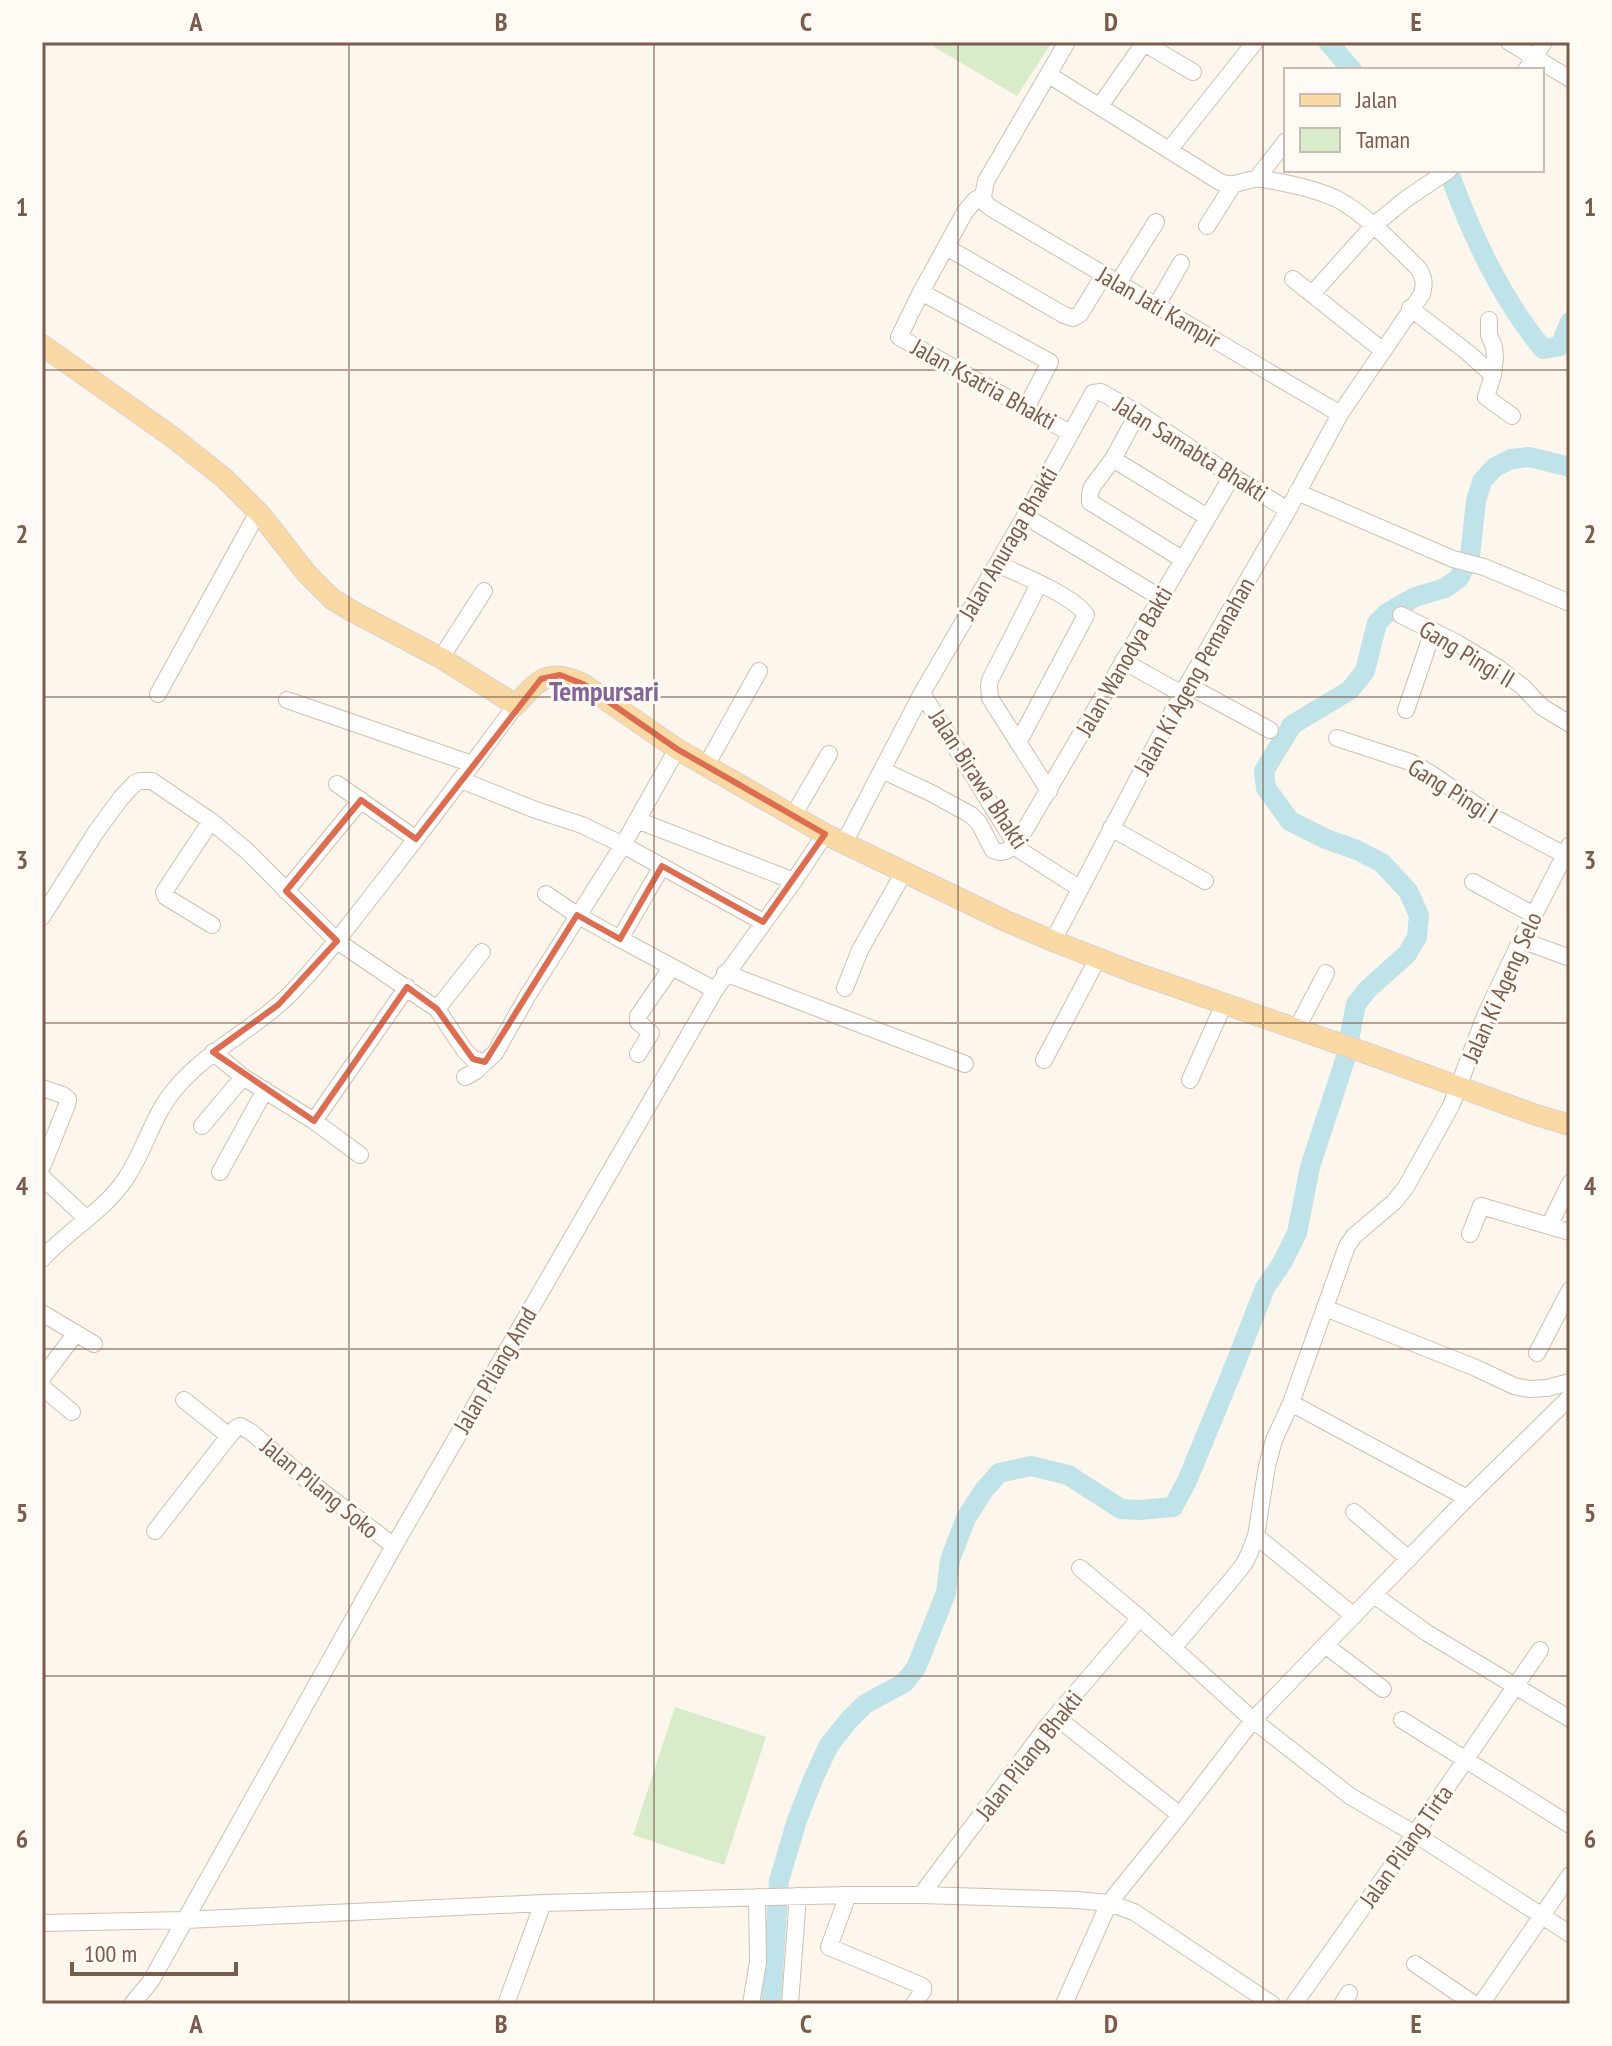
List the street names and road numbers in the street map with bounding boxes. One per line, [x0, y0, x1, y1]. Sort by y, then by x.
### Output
street label: Jalan Jati Kampir [1091, 259, 1227, 355]
street label: Jalan Ksatria Bhakti [905, 331, 1062, 437]
street label: Jalan Samabta Bhakti [1107, 389, 1274, 509]
street label: Jalan Anuraga Bhakti [951, 461, 1064, 626]
street label: Jalan Ki Ageng Pemanahan [1126, 572, 1261, 781]
street label: Jalan Wanodya Bakti [1068, 581, 1179, 742]
street label: Gang Pingi II [1414, 613, 1520, 695]
street label: Jalan Birawa Bhakti [922, 702, 1036, 855]
street label: Gang Pingi I [1402, 751, 1504, 831]
street label: Jalan Ki Ageng Selo [1455, 907, 1549, 1068]
street label: Jalan Pilang Amd [446, 1302, 543, 1439]
street label: Jalan Pilang Soko [254, 1430, 386, 1545]
street label: Jalan Pilang Bhakti [968, 1684, 1089, 1827]
street label: Jalan Pilang Tirta [1352, 1779, 1459, 1914]

